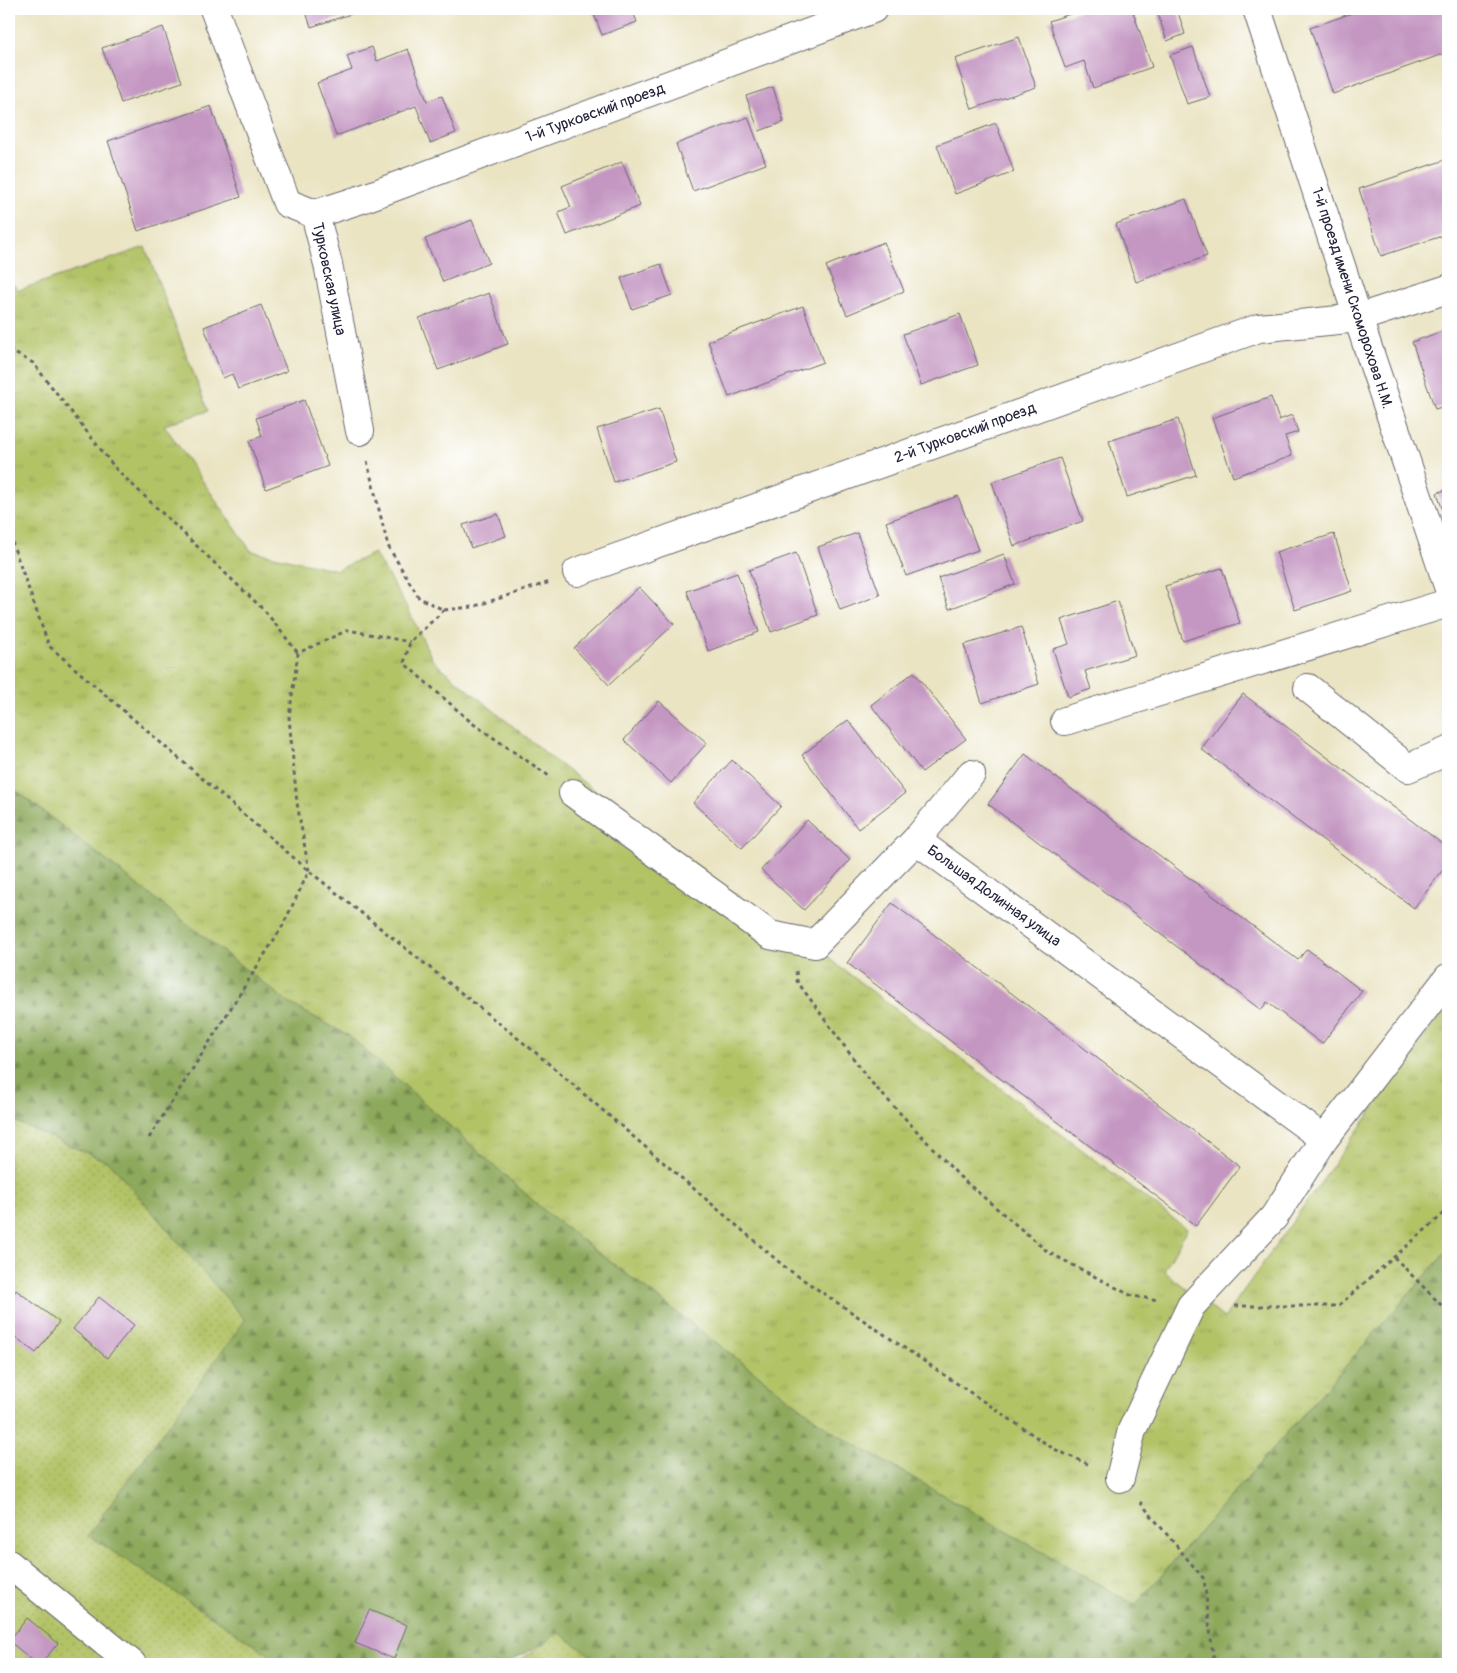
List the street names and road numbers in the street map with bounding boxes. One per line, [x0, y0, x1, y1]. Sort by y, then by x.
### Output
street label: 1-й Турковский проезд [523, 79, 667, 147]
street label: 1-й проезд имени Скоморохова Н.М. [1307, 185, 1397, 411]
street label: Турковская улица [308, 221, 350, 337]
street label: 2-й Турковский проезд [892, 399, 1038, 467]
street label: Большая Долинная улица [923, 841, 1065, 951]

